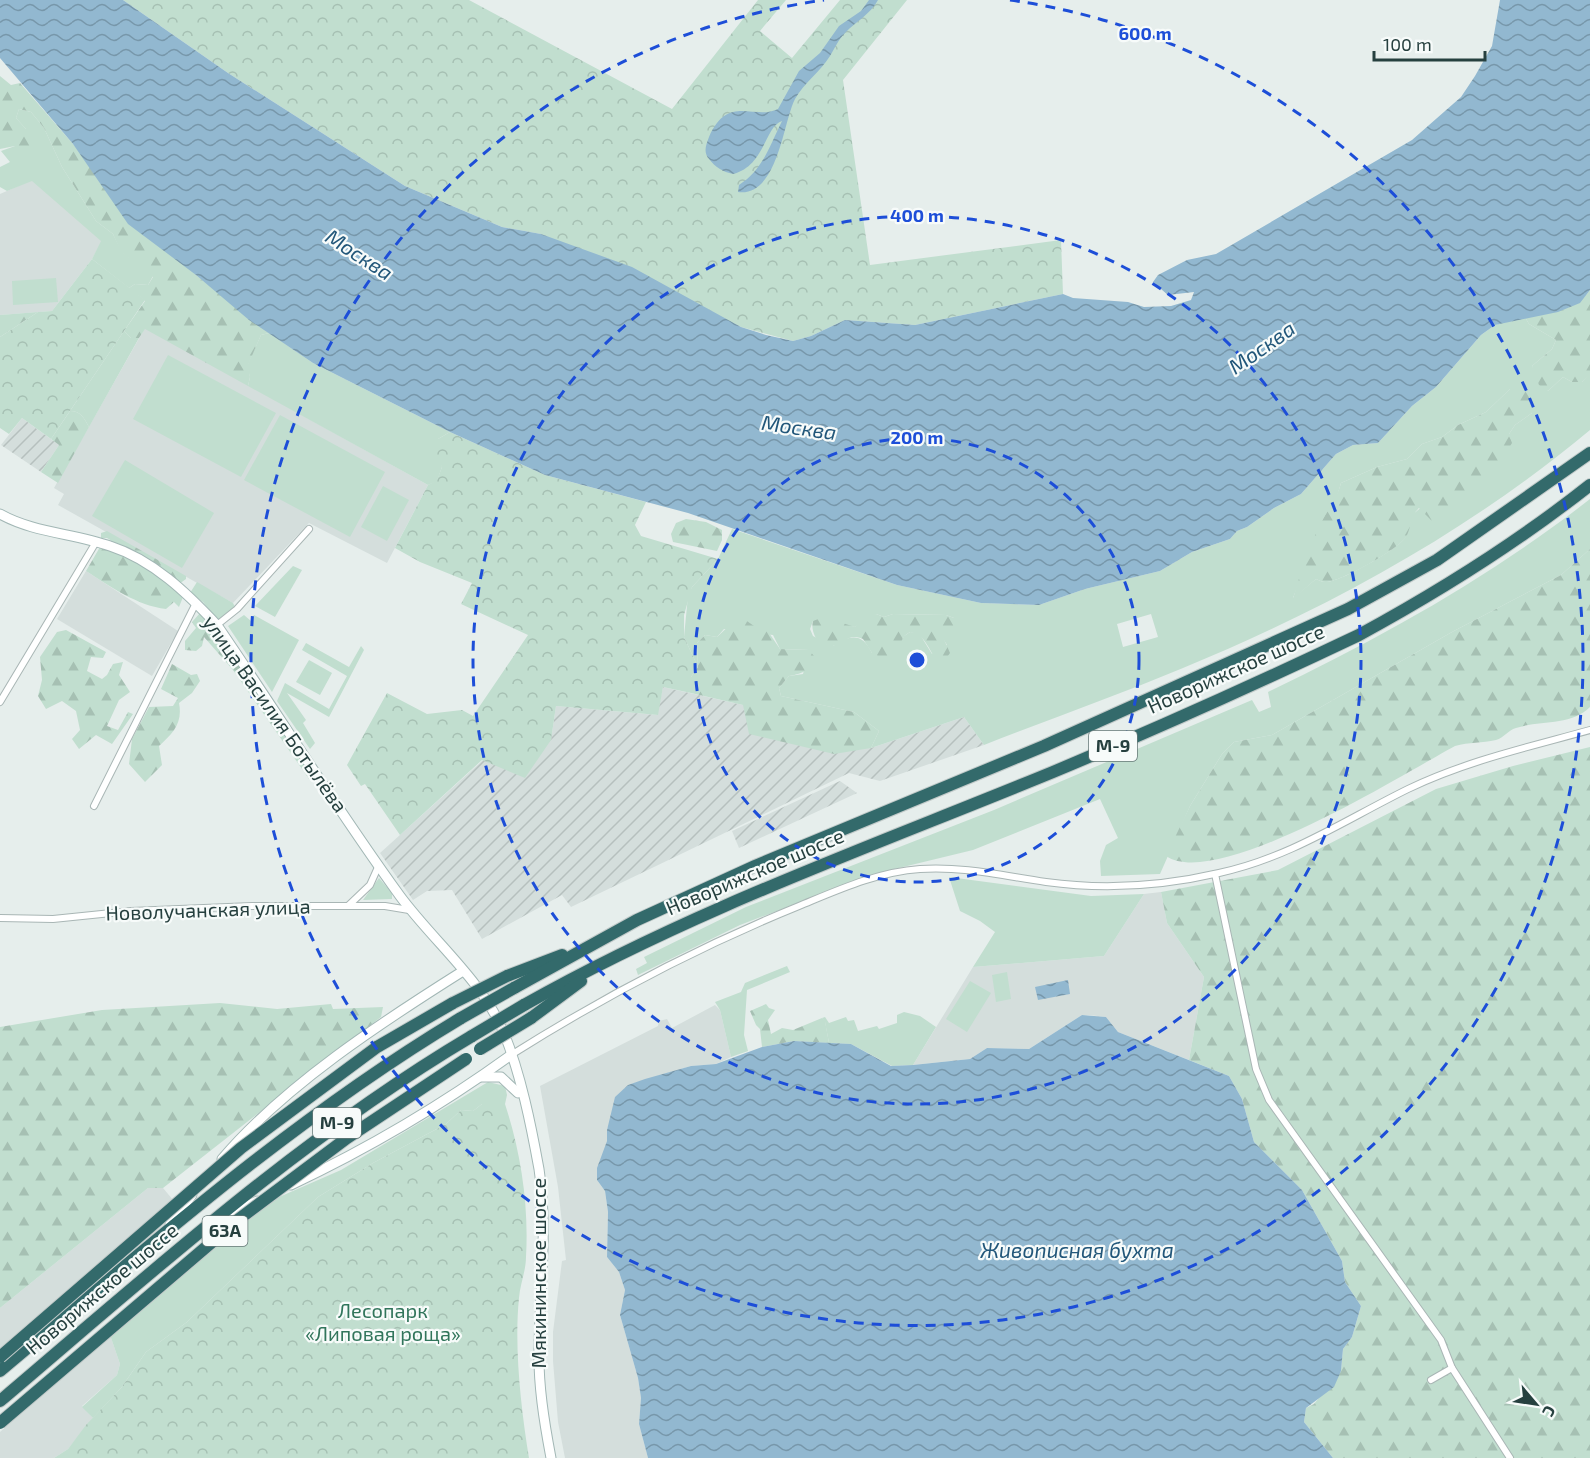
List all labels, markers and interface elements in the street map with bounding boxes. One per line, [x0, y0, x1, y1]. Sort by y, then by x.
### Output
text: 600 m [1118, 22, 1172, 44]
scale bar [1374, 24, 1485, 62]
text: 100 m [1383, 33, 1432, 55]
text: 400 m [890, 204, 944, 226]
water label: Москва [321, 223, 398, 285]
water label: Москва [1223, 315, 1299, 379]
water label: Москва [760, 409, 838, 444]
text: 200 m [891, 426, 943, 448]
street label: улица Василия Ботылёва [198, 610, 353, 817]
street label: Новорижское шоссе [1143, 618, 1328, 718]
centre of rings [907, 650, 927, 670]
road number: М-9 [1089, 731, 1137, 761]
street label: Новорижское шоссе [662, 823, 847, 919]
street label: Новолучанская улица [105, 893, 311, 926]
road number: М-9 [313, 1108, 361, 1138]
street label: Мякининское шоссе [526, 1178, 550, 1368]
road number: 63A [202, 1216, 248, 1246]
street label: Новорижское шоссе [20, 1218, 182, 1359]
water label: Живописная бухта [979, 1237, 1174, 1262]
park label: Лесопарк «Липовая роща» [305, 1298, 461, 1345]
north arrow [1506, 1374, 1566, 1434]
text: С [1539, 1403, 1560, 1420]

